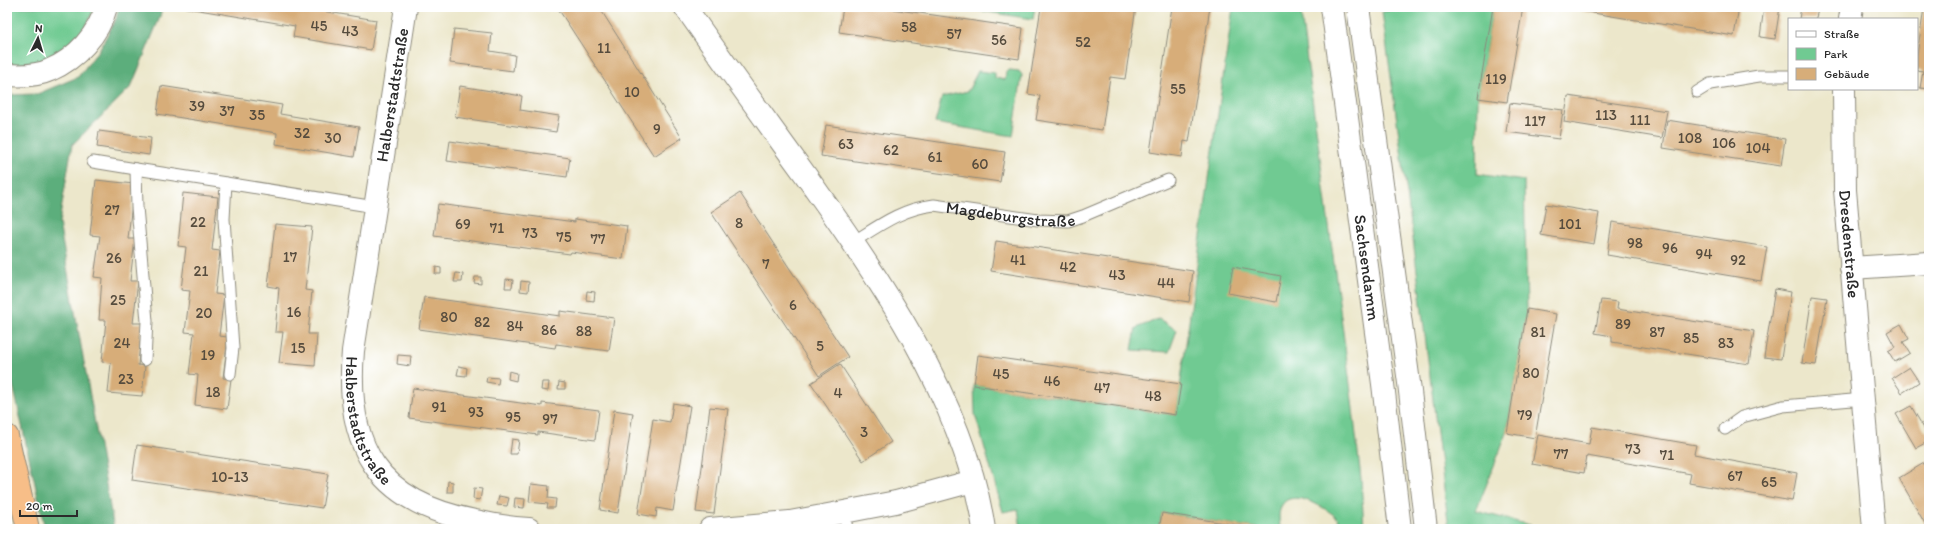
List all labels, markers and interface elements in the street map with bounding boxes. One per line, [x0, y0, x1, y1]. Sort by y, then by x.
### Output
house number: 45 [311, 17, 328, 35]
north arrow [18, 18, 58, 58]
house number: 58 [901, 18, 917, 36]
legend [1788, 18, 1918, 90]
text: N [35, 22, 43, 35]
house number: 43 [341, 22, 359, 40]
house number: 57 [946, 25, 962, 43]
street label: Halberstadtstraße [372, 26, 412, 164]
text: Straße [1824, 27, 1859, 41]
house number: 56 [991, 31, 1007, 49]
house number: 52 [1075, 33, 1091, 51]
house number: 11 [597, 39, 611, 57]
text: Park [1824, 47, 1848, 61]
text: Gebäude [1824, 67, 1869, 81]
house number: 119 [1485, 70, 1507, 88]
house number: 55 [1170, 80, 1186, 98]
house number: 10 [624, 83, 640, 101]
house number: 39 [189, 97, 205, 115]
house number: 37 [219, 102, 235, 120]
house number: 35 [249, 106, 265, 124]
house number: 113 [1595, 106, 1617, 124]
house number: 111 [1630, 111, 1650, 129]
house number: 117 [1524, 112, 1546, 130]
house number: 9 [653, 120, 661, 138]
house number: 32 [294, 124, 310, 142]
house number: 30 [324, 129, 342, 147]
house number: 108 [1678, 129, 1702, 147]
house number: 106 [1712, 134, 1736, 152]
house number: 63 [838, 135, 854, 153]
house number: 104 [1745, 139, 1771, 157]
house number: 62 [883, 141, 899, 159]
house number: 61 [928, 148, 942, 166]
house number: 60 [971, 155, 989, 173]
street label: Dresdenstraße [1835, 189, 1864, 299]
street label: Magdeburgstraße [945, 197, 1078, 231]
house number: 27 [104, 201, 120, 219]
house number: 22 [190, 213, 206, 231]
street label: Sachsendamm [1350, 213, 1384, 322]
house number: 8 [735, 214, 743, 232]
house number: 69 [455, 215, 471, 233]
house number: 101 [1558, 215, 1582, 233]
house number: 71 [490, 219, 504, 237]
house number: 73 [522, 224, 538, 242]
house number: 75 [556, 228, 572, 246]
house number: 77 [591, 230, 606, 248]
house number: 98 [1627, 234, 1643, 252]
house number: 96 [1662, 239, 1678, 257]
house number: 94 [1696, 245, 1712, 263]
house number: 17 [283, 248, 298, 266]
house number: 26 [106, 249, 122, 267]
house number: 41 [1010, 251, 1026, 269]
house number: 92 [1730, 251, 1746, 269]
house number: 7 [762, 255, 770, 273]
house number: 42 [1060, 258, 1077, 276]
house number: 21 [194, 262, 208, 280]
house number: 43 [1108, 266, 1126, 284]
house number: 44 [1157, 274, 1175, 292]
house number: 25 [110, 291, 126, 309]
house number: 6 [789, 296, 797, 314]
house number: 16 [287, 303, 302, 321]
house number: 20 [195, 304, 213, 322]
house number: 80 [440, 308, 458, 326]
house number: 82 [474, 313, 490, 331]
house number: 89 [1615, 315, 1631, 333]
house number: 84 [506, 317, 524, 335]
house number: 86 [541, 321, 557, 339]
house number: 88 [576, 322, 592, 340]
house number: 81 [1530, 323, 1546, 341]
house number: 87 [1649, 323, 1665, 341]
house number: 85 [1683, 329, 1699, 347]
house number: 24 [114, 334, 130, 352]
house number: 83 [1718, 334, 1734, 352]
house number: 5 [816, 337, 824, 355]
house number: 15 [291, 339, 306, 357]
house number: 19 [201, 346, 216, 364]
street label: Halberstadtstraße [342, 356, 396, 489]
house number: 80 [1522, 364, 1540, 382]
house number: 45 [993, 365, 1010, 383]
house number: 23 [118, 370, 134, 388]
house number: 46 [1044, 372, 1061, 390]
house number: 47 [1094, 379, 1111, 397]
house number: 18 [205, 383, 221, 401]
house number: 4 [833, 384, 843, 402]
house number: 48 [1144, 387, 1162, 405]
house number: 91 [432, 398, 446, 416]
house number: 93 [468, 403, 484, 421]
house number: 79 [1517, 406, 1533, 424]
house number: 95 [505, 408, 521, 426]
house number: 97 [542, 410, 558, 428]
house number: 3 [860, 423, 868, 441]
house number: 73 [1625, 440, 1641, 458]
house number: 77 [1554, 445, 1569, 463]
house number: 71 [1660, 446, 1674, 464]
house number: 67 [1727, 467, 1743, 485]
house number: 10-13 [211, 468, 249, 486]
house number: 65 [1761, 473, 1777, 491]
scale bar [20, 492, 77, 518]
text: 20 m [26, 499, 53, 513]

